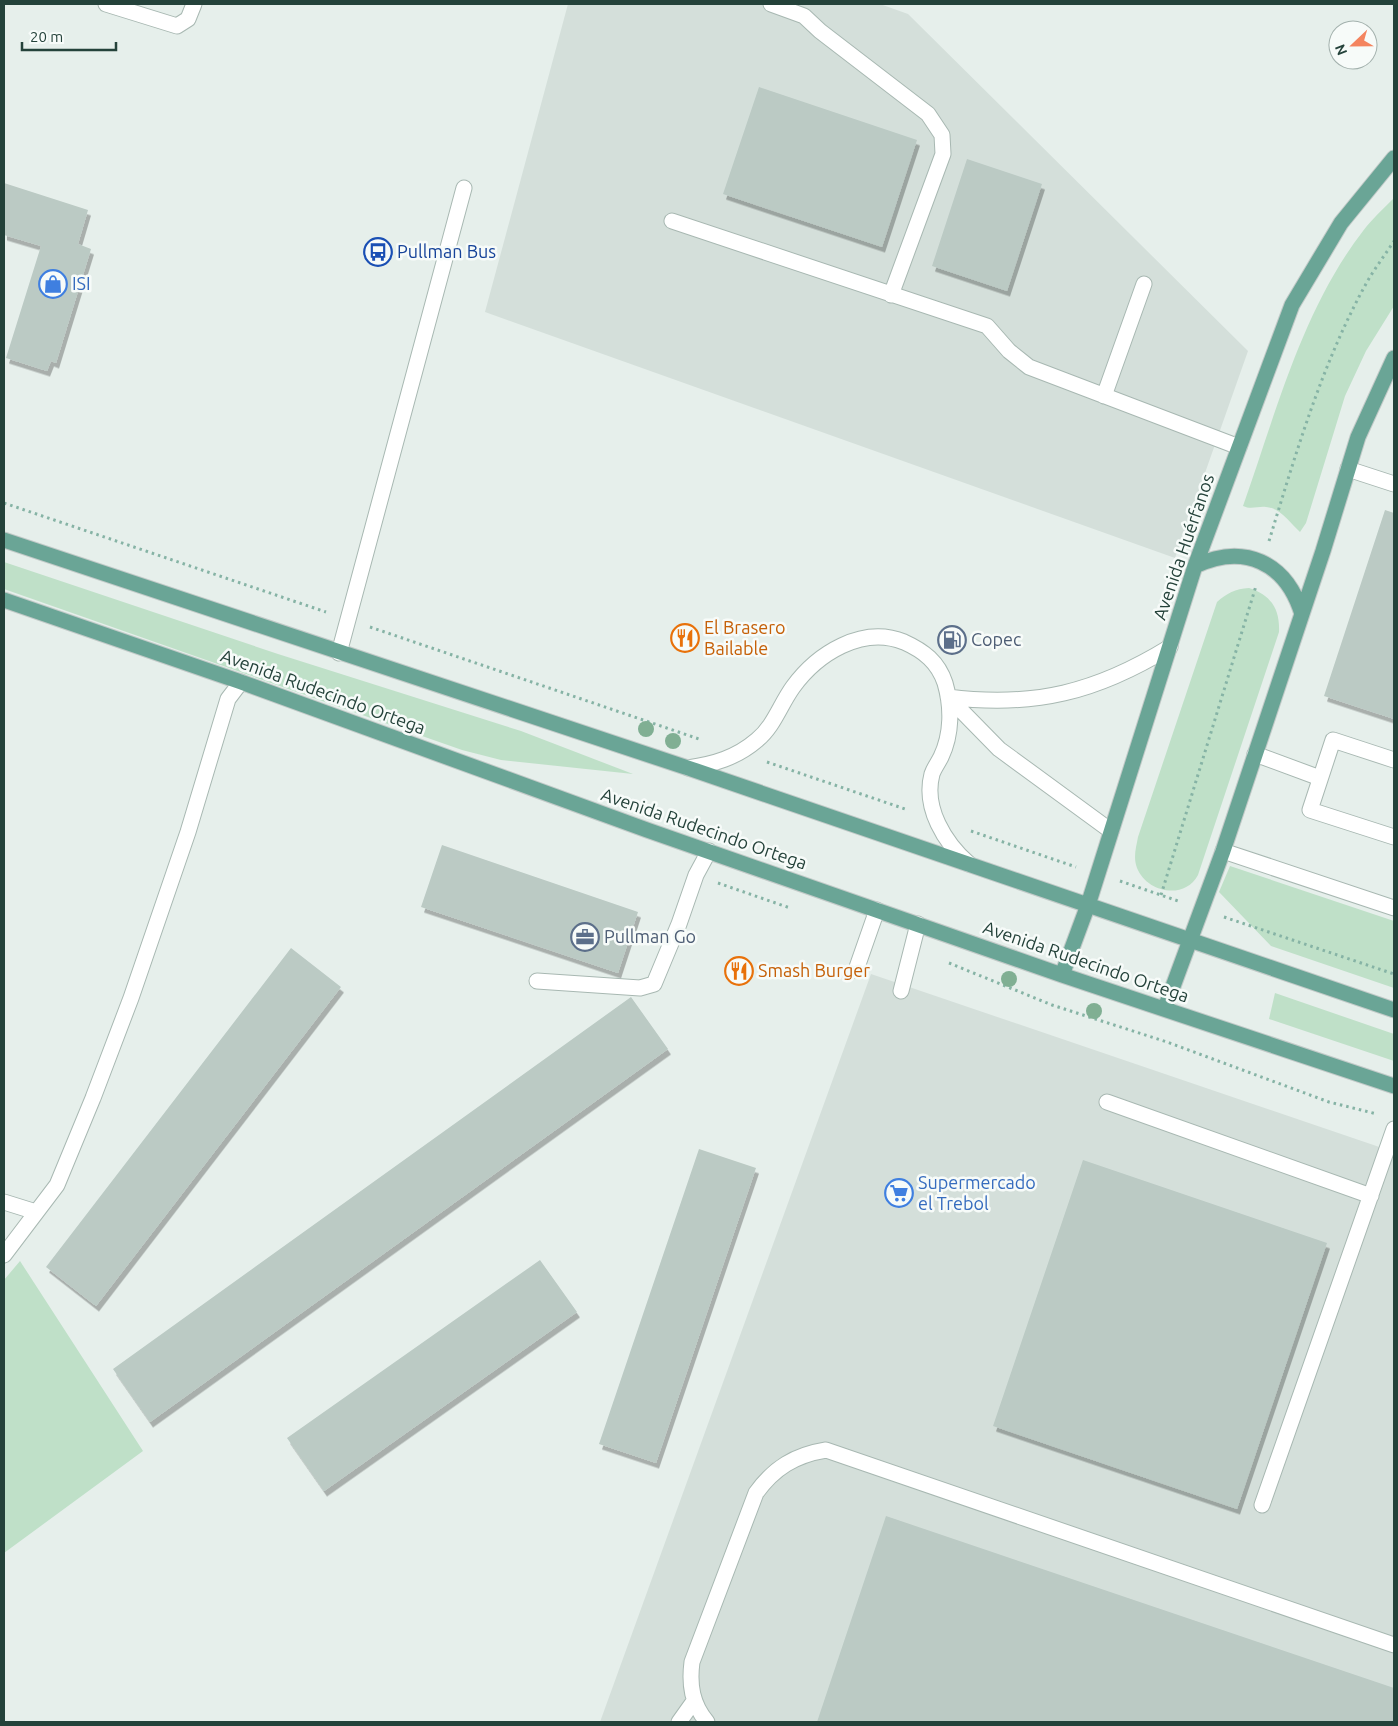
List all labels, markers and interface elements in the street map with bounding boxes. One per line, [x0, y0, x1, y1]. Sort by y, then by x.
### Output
scale bar [22, 20, 116, 52]
north arrow [1328, 20, 1378, 70]
text: 20 m [30, 28, 63, 45]
text: N [1332, 42, 1350, 58]
bus stop icon: Pullman Bus [363, 237, 393, 267]
place label: Pullman Bus [397, 241, 496, 261]
shop icon: ISI [38, 269, 68, 299]
place label: ISI [72, 273, 91, 293]
street label: Avenida Huérfanos [1149, 471, 1217, 622]
place label: El Brasero Bailable [704, 617, 786, 658]
restaurant icon: El Brasero Bailable [670, 623, 700, 653]
fuel station icon: Copec [937, 625, 967, 655]
place label: Copec [971, 629, 1021, 649]
street label: Avenida Rudecindo Ortega [218, 645, 428, 737]
street label: Avenida Rudecindo Ortega [599, 783, 810, 873]
street label: Avenida Rudecindo Ortega [981, 916, 1192, 1006]
office icon: Pullman Go [570, 922, 600, 952]
place label: Pullman Go [604, 926, 696, 946]
restaurant icon: Smash Burger [724, 956, 754, 986]
place label: Smash Burger [758, 960, 870, 980]
place label: Supermercado el Trebol [918, 1172, 1036, 1213]
supermarket icon: Supermercado el Trebol [884, 1178, 914, 1208]

